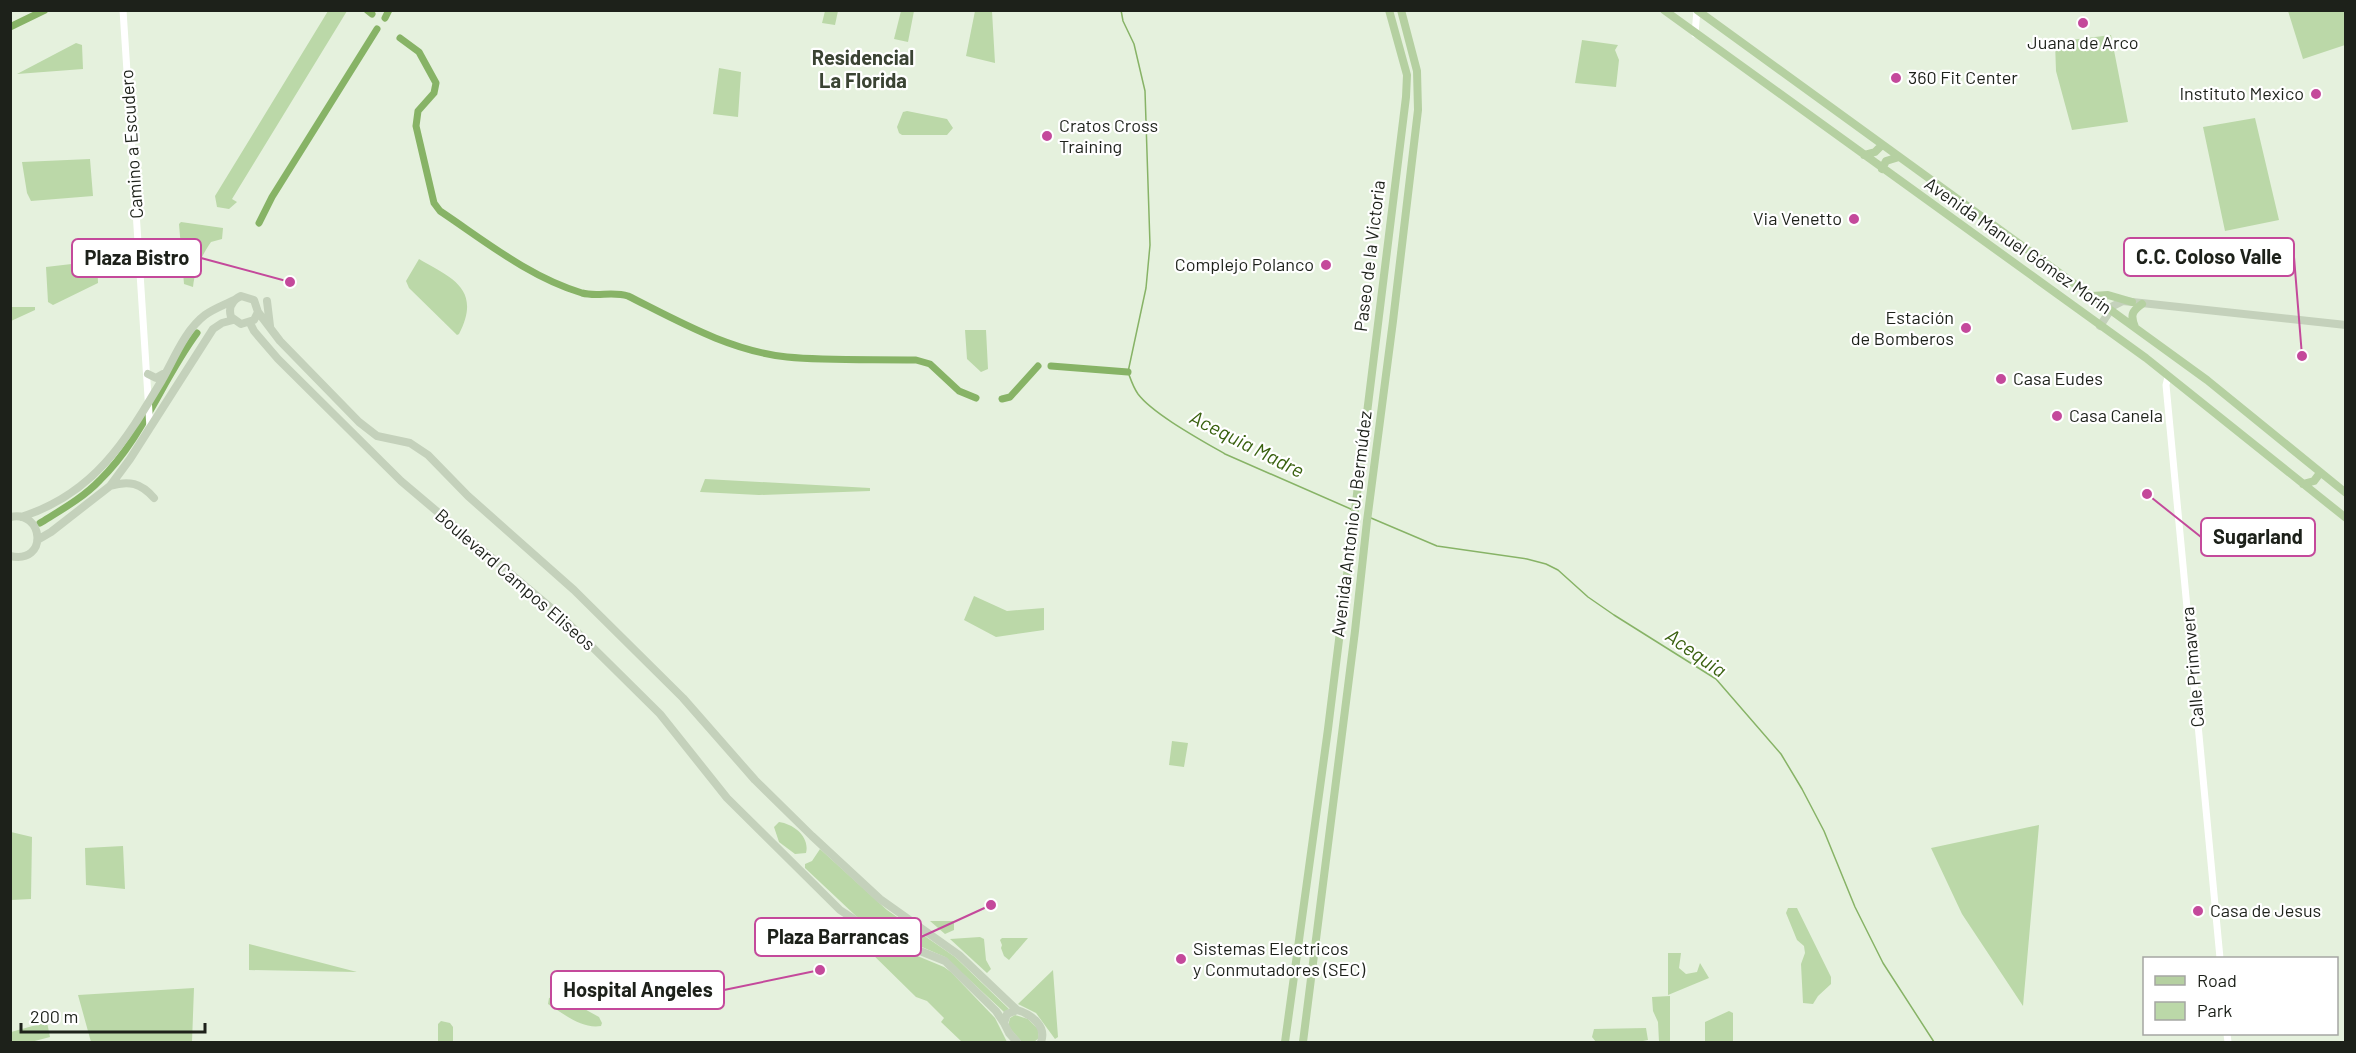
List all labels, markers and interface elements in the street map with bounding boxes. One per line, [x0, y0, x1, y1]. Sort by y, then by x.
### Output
marker: Juana de Arco [2076, 16, 2090, 30]
place label: Juana de Arco [2027, 31, 2139, 53]
district label: Residencial La Florida [812, 45, 914, 92]
place label: 360 Fit Center [1908, 66, 2018, 88]
street label: Camino a Escudero [115, 69, 147, 219]
marker: 360 Fit Center [1889, 71, 1903, 85]
place label: Instituto Mexico [2179, 82, 2304, 104]
marker: Instituto Mexico [2309, 87, 2323, 101]
place label: Cratos Cross Training [1059, 114, 1158, 157]
marker: Cratos Cross Training [1040, 129, 1054, 143]
street label: Avenida Manuel Gómez Morín [1921, 172, 2116, 318]
street label: Paseo de la Victoria [1349, 179, 1389, 333]
place label: Via Venetto [1753, 207, 1842, 229]
marker: Via Venetto [1847, 212, 1861, 226]
callout: C.C. Coloso Valle [2124, 238, 2294, 276]
callout: Plaza Bistro [72, 239, 201, 277]
text: C.C. Coloso Valle [2136, 244, 2282, 268]
text: Plaza Bistro [85, 245, 189, 269]
place label: Complejo Polanco [1175, 253, 1314, 275]
marker: Complejo Polanco [1319, 258, 1333, 272]
place label: Estación de Bomberos [1851, 306, 1954, 349]
marker: Estación de Bomberos [1959, 321, 1973, 335]
place label: Casa Eudes [2013, 367, 2103, 389]
marker: Casa Eudes [1994, 372, 2008, 386]
water label: Acequia Madre [1186, 404, 1308, 482]
place label: Casa Canela [2069, 404, 2163, 426]
street label: Avenida Antonio J. Bermúdez [1326, 409, 1376, 638]
marker: Casa Canela [2050, 409, 2064, 423]
street label: Boulevard Campos Eliseos [431, 504, 600, 655]
callout: Sugarland [2201, 518, 2315, 556]
text: Sugarland [2213, 524, 2303, 548]
street label: Calle Primavera [2176, 606, 2208, 728]
water label: Acequia [1662, 623, 1732, 682]
place label: Casa de Jesus [2210, 899, 2321, 921]
marker: Casa de Jesus [2191, 904, 2205, 918]
callout: Plaza Barrancas [755, 918, 921, 956]
text: Plaza Barrancas [767, 924, 909, 948]
place label: Sistemas Electricos y Conmutadores (SEC) [1193, 937, 1365, 980]
marker: Sistemas Electricos y Conmutadores (SEC) [1174, 952, 1188, 966]
legend [2143, 957, 2338, 1035]
text: Road [2197, 969, 2237, 991]
callout: Hospital Angeles [551, 971, 724, 1009]
text: Hospital Angeles [563, 977, 713, 1001]
scale bar [21, 996, 206, 1034]
text: Park [2197, 999, 2232, 1021]
text: 200 m [30, 1005, 78, 1027]

